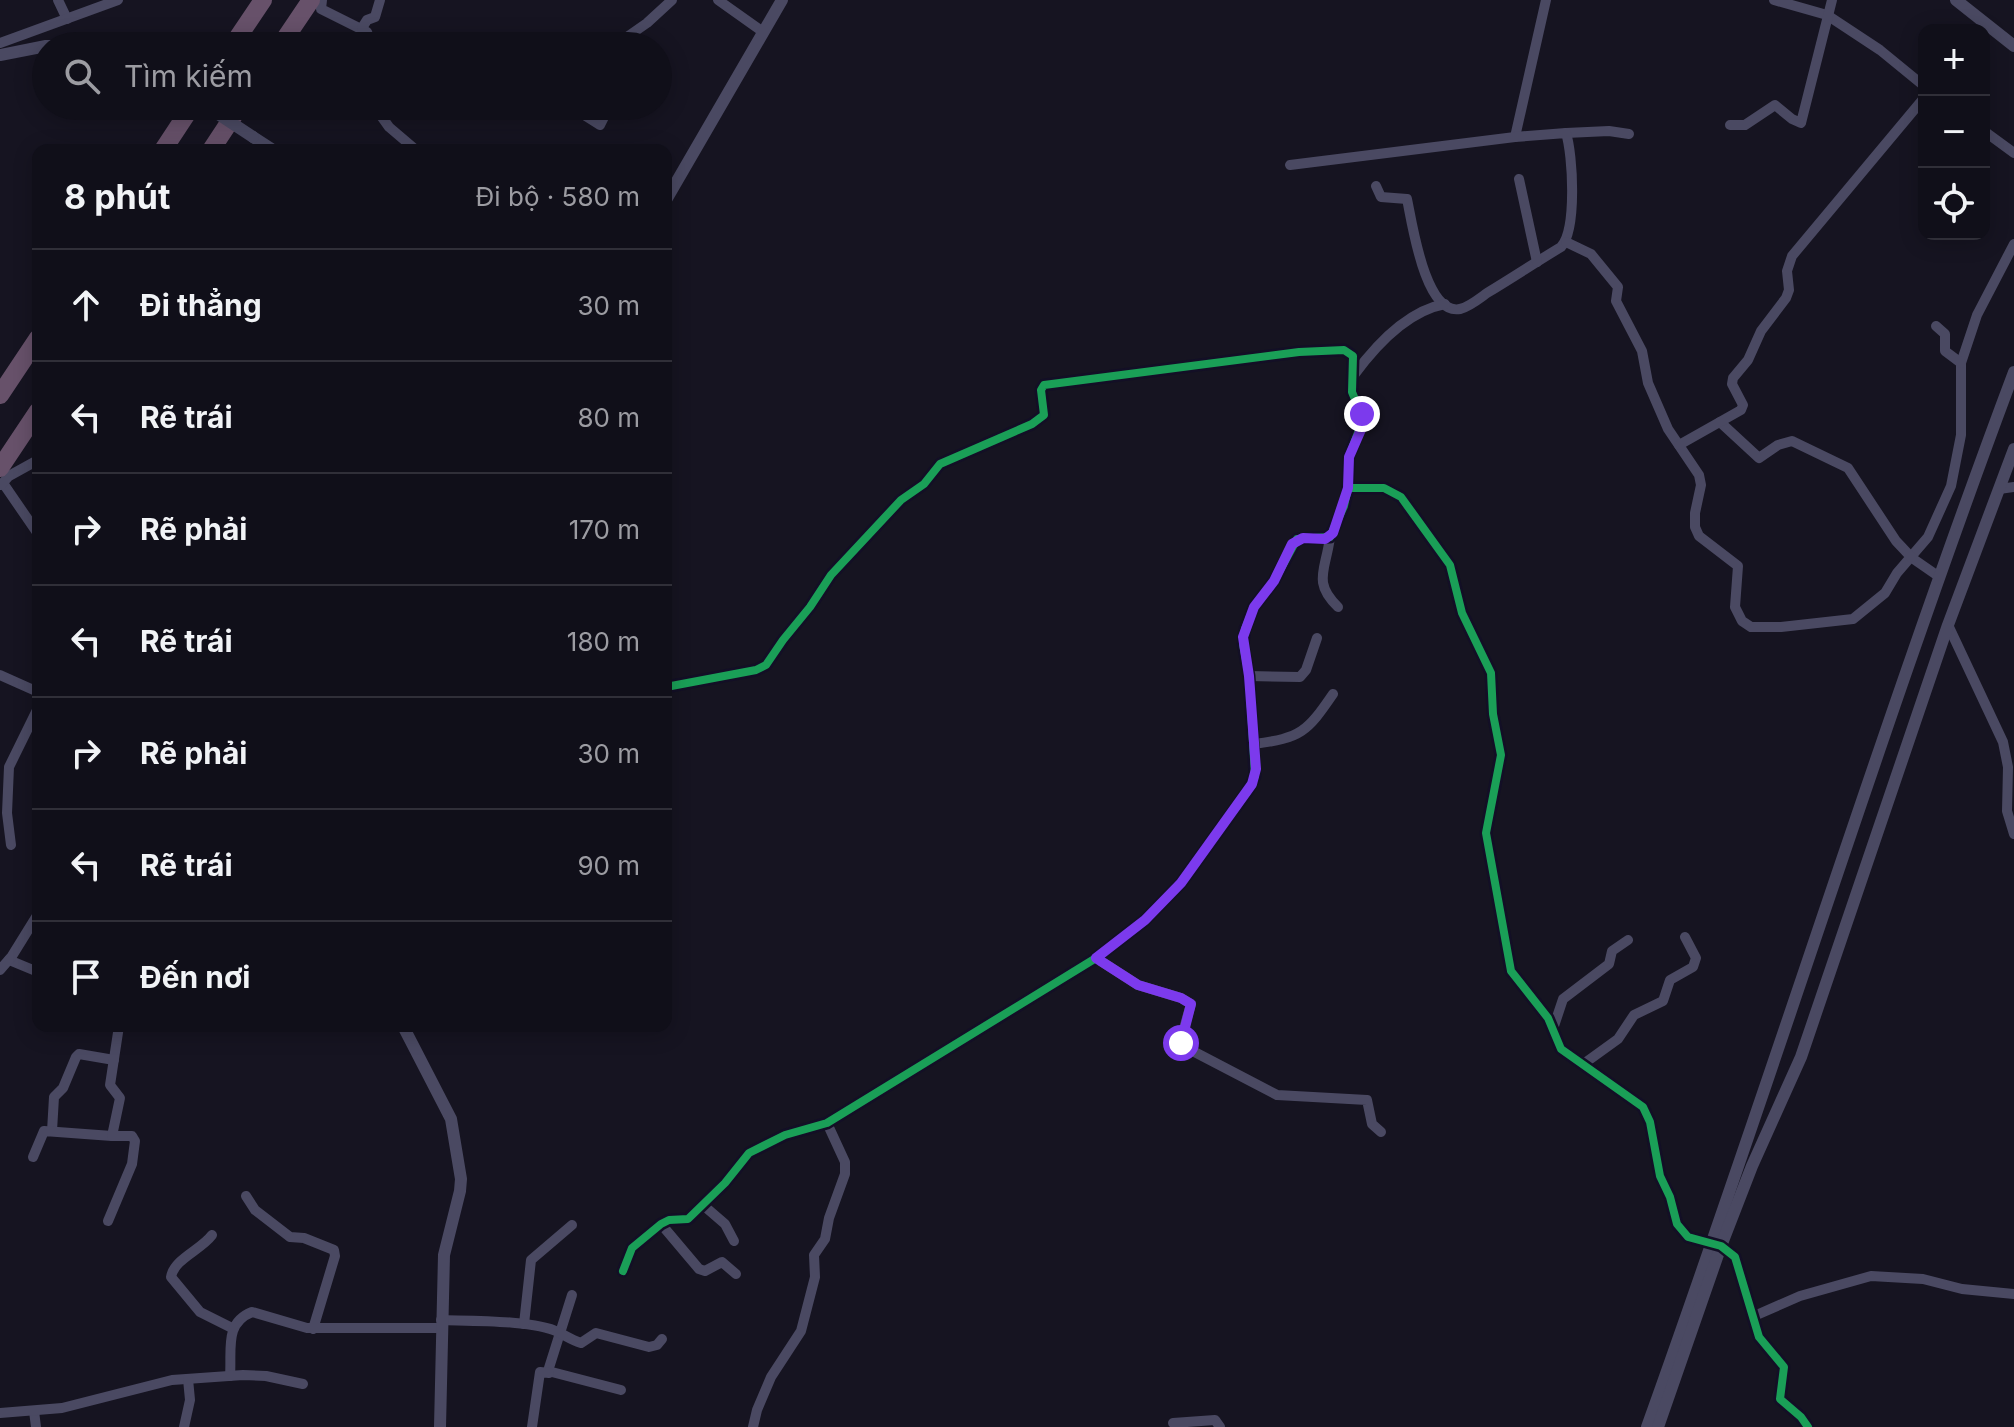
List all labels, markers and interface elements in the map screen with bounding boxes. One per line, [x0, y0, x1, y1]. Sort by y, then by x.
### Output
map controls [1918, 24, 1990, 240]
button: + [1918, 24, 1990, 96]
search box [32, 32, 672, 120]
icon: search [60, 54, 104, 98]
text: Tìm kiếm [124, 58, 253, 94]
button: − [1918, 96, 1990, 168]
button: locate [1918, 168, 1990, 240]
text: 8 phút [64, 176, 170, 217]
text: Đi bộ · 580 m [476, 181, 640, 212]
icon: ahead [64, 283, 108, 327]
text: Đi thẳng [140, 287, 262, 323]
text: 30 m [577, 290, 640, 321]
icon: left [64, 395, 108, 439]
route end [1344, 396, 1380, 432]
text: Rẽ trái [140, 399, 233, 435]
text: 80 m [577, 402, 640, 433]
icon: right [64, 507, 108, 551]
text: Rẽ phải [140, 511, 247, 547]
text: 170 m [569, 514, 640, 545]
icon: left [64, 619, 108, 663]
text: Rẽ trái [140, 623, 233, 659]
text: 180 m [567, 626, 640, 657]
icon: right [64, 731, 108, 775]
text: Rẽ phải [140, 735, 247, 771]
text: 30 m [577, 738, 640, 769]
icon: left [64, 843, 108, 887]
text: Rẽ trái [140, 847, 233, 883]
text: 90 m [577, 850, 640, 881]
icon: arrive [64, 955, 108, 999]
text: Đến nơi [140, 959, 250, 995]
route start [1163, 1025, 1199, 1061]

